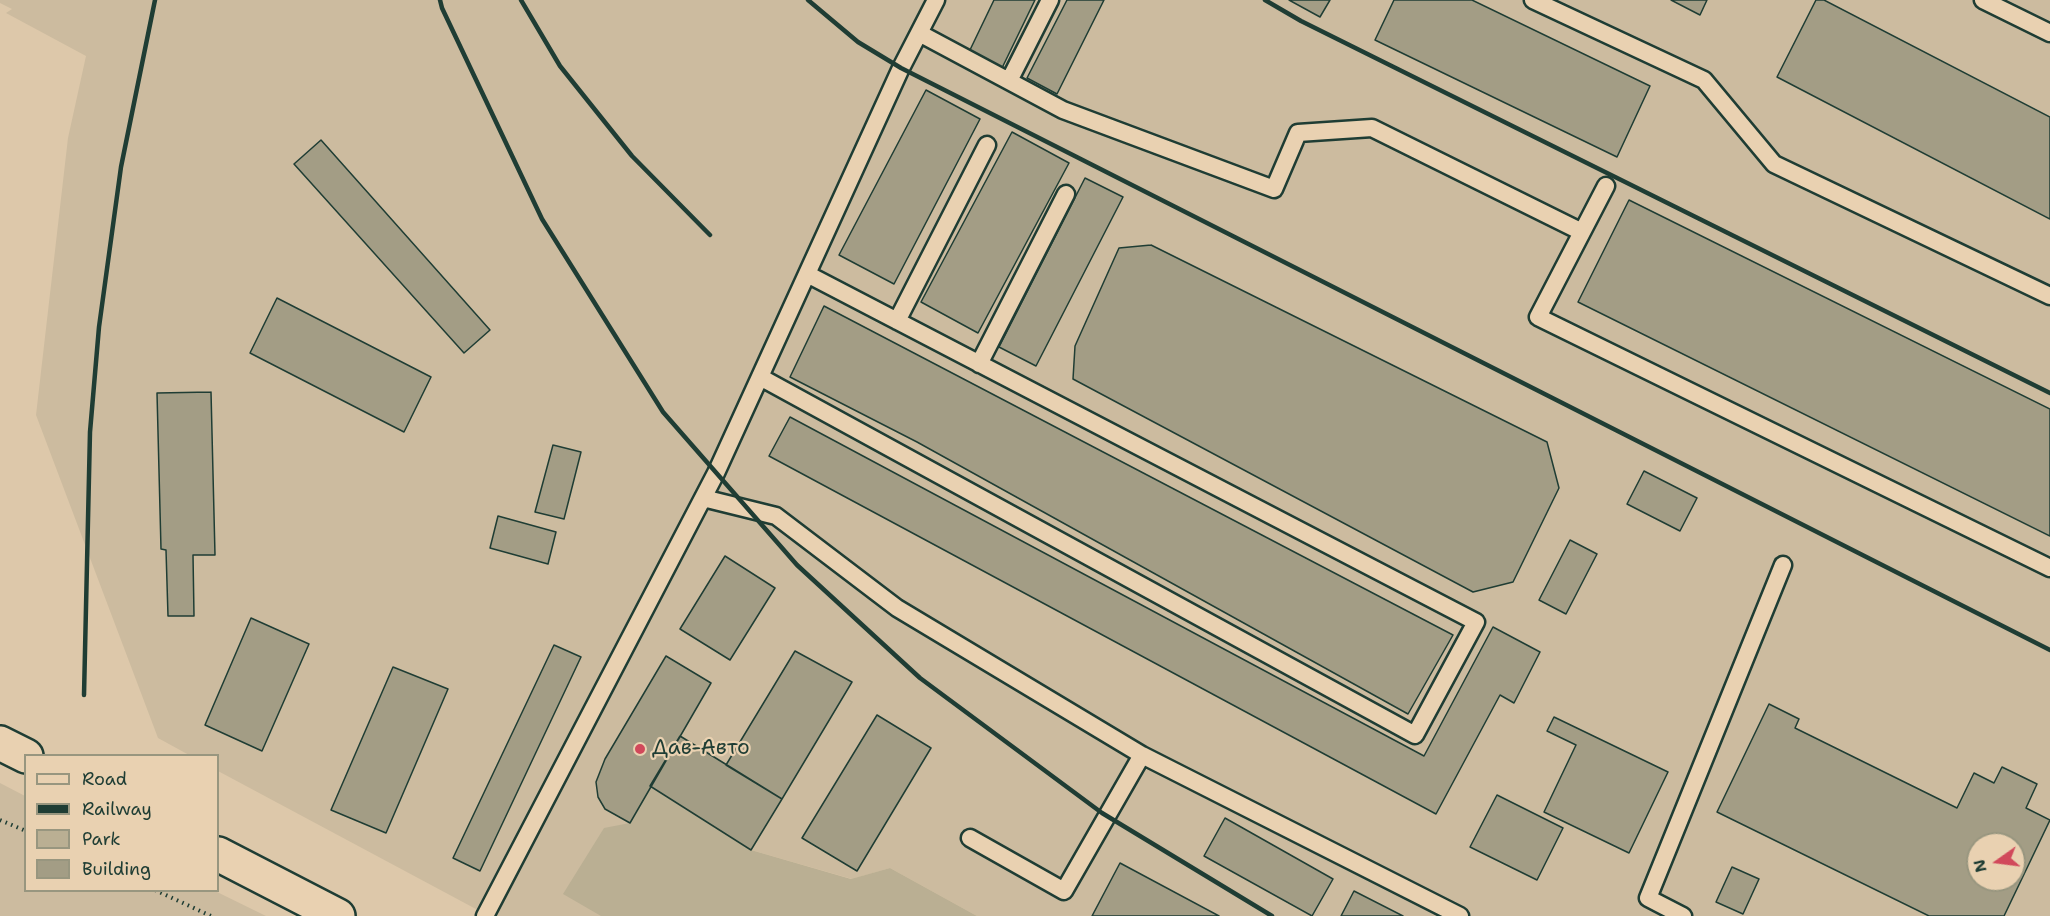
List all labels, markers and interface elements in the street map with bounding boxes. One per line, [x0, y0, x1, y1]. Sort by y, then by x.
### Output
place label: Дав-Авто [652, 736, 750, 762]
marker: Дав-Авто [633, 742, 647, 756]
legend [24, 754, 219, 892]
text: Road [82, 767, 127, 791]
text: Railway [82, 797, 152, 821]
text: Park [82, 827, 121, 851]
north arrow [1966, 832, 2026, 892]
text: Building [82, 857, 151, 881]
text: N [1968, 857, 1992, 875]

